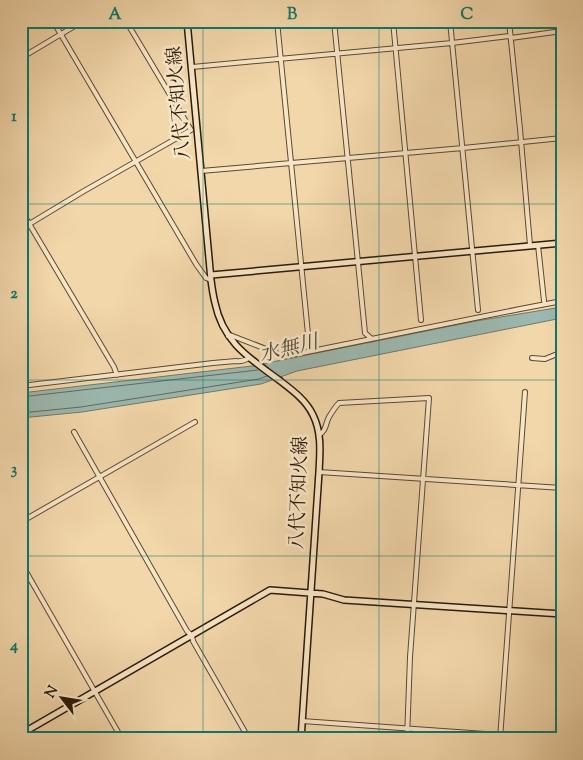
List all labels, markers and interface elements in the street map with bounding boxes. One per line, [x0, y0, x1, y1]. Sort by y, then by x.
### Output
text: A [109, 4, 122, 27]
text: B [287, 4, 297, 27]
text: C [461, 4, 474, 27]
street label: 八代不知火線 [162, 45, 198, 161]
text: 1 [11, 106, 17, 129]
text: 2 [10, 283, 18, 306]
water label: 水無川 [256, 328, 324, 371]
street label: 八代不知火線 [285, 436, 315, 550]
text: 3 [11, 459, 18, 482]
text: 4 [9, 635, 18, 658]
north arrow [38, 672, 88, 722]
text: N [41, 682, 64, 702]

